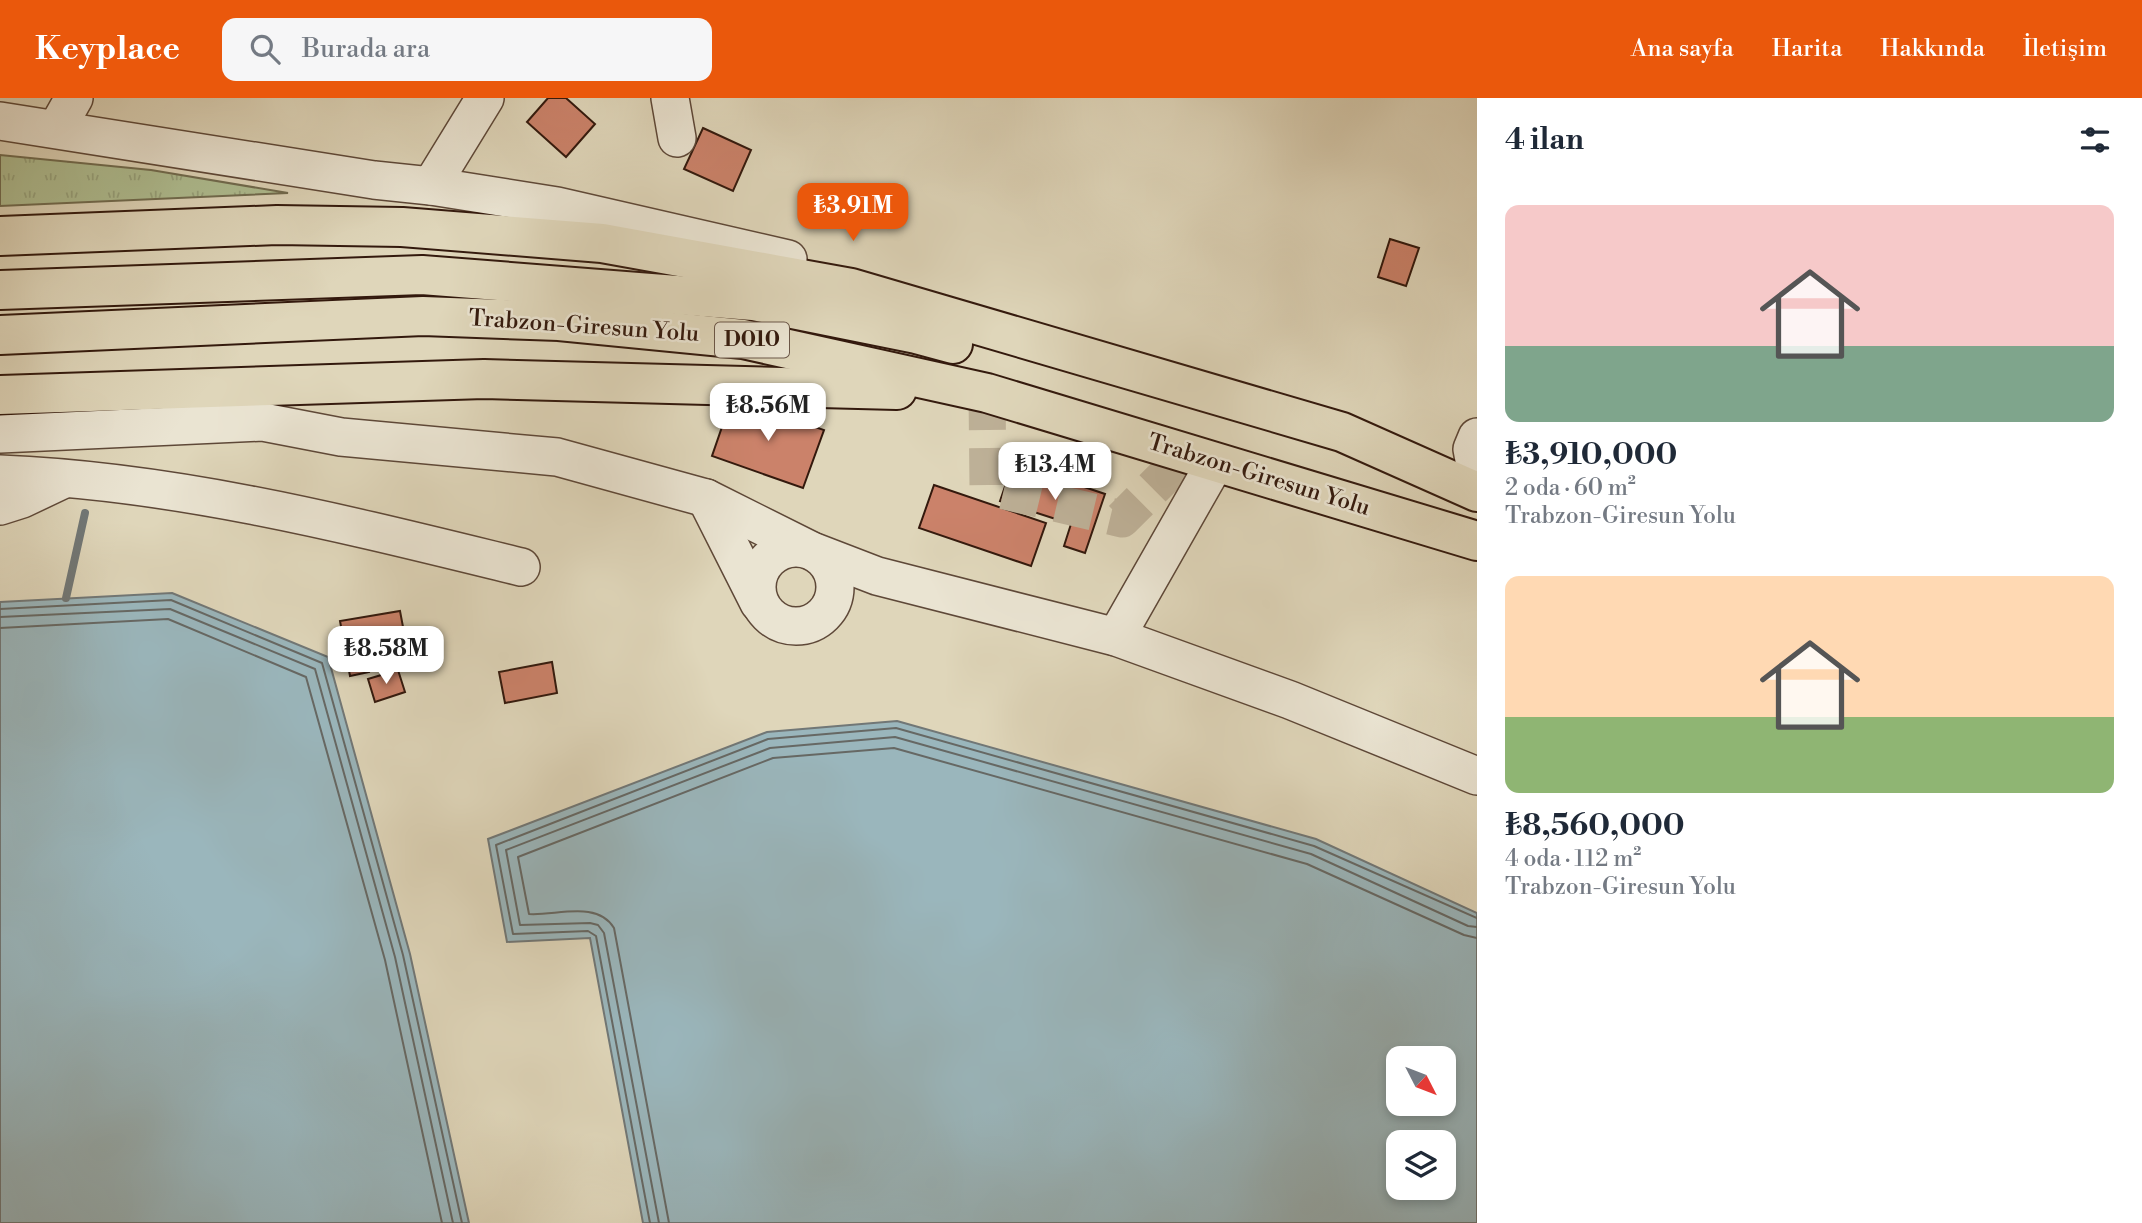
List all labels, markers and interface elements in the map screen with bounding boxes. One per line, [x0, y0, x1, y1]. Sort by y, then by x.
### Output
search box [222, 18, 712, 81]
text: Keyplace [35, 29, 180, 70]
icon: search [246, 30, 284, 68]
text: Burada ara [302, 33, 430, 65]
text: Ana sayfa [1631, 34, 1734, 64]
text: Harita [1772, 34, 1842, 64]
text: Hakkında [1880, 34, 1985, 64]
text: İletişim [2023, 34, 2107, 64]
text: 4 ilan [1505, 121, 1584, 159]
icon: filters [2076, 121, 2114, 159]
pin: ₺3.91M [796, 184, 910, 243]
text: ₺3.91M [813, 192, 893, 220]
icon: home [1747, 251, 1873, 377]
street label: Trabzon-Giresun Yolu [468, 304, 700, 348]
road number: D010 [715, 322, 789, 358]
pin: ₺8.56M [711, 384, 825, 443]
text: ₺8.56M [726, 392, 810, 420]
street label: Trabzon-Giresun Yolu [1145, 428, 1373, 522]
text: ₺3,910,000 [1505, 436, 1677, 474]
pin: ₺13.4M [998, 442, 1112, 502]
text: ₺13.4M [1014, 451, 1096, 479]
text: 2 oda · 60 m² [1505, 474, 1636, 502]
text: Trabzon-Giresun Yolu [1505, 502, 1736, 530]
icon: home [1747, 622, 1873, 748]
pin: ₺8.58M [329, 626, 443, 686]
text: ₺8.58M [344, 635, 428, 663]
text: ₺8,560,000 [1505, 807, 1685, 845]
text: 4 oda · 112 m² [1505, 845, 1641, 873]
text: Trabzon-Giresun Yolu [1505, 873, 1736, 901]
north arrow [1386, 1046, 1456, 1116]
map controls [1386, 1046, 1456, 1200]
button: layers [1386, 1130, 1456, 1200]

